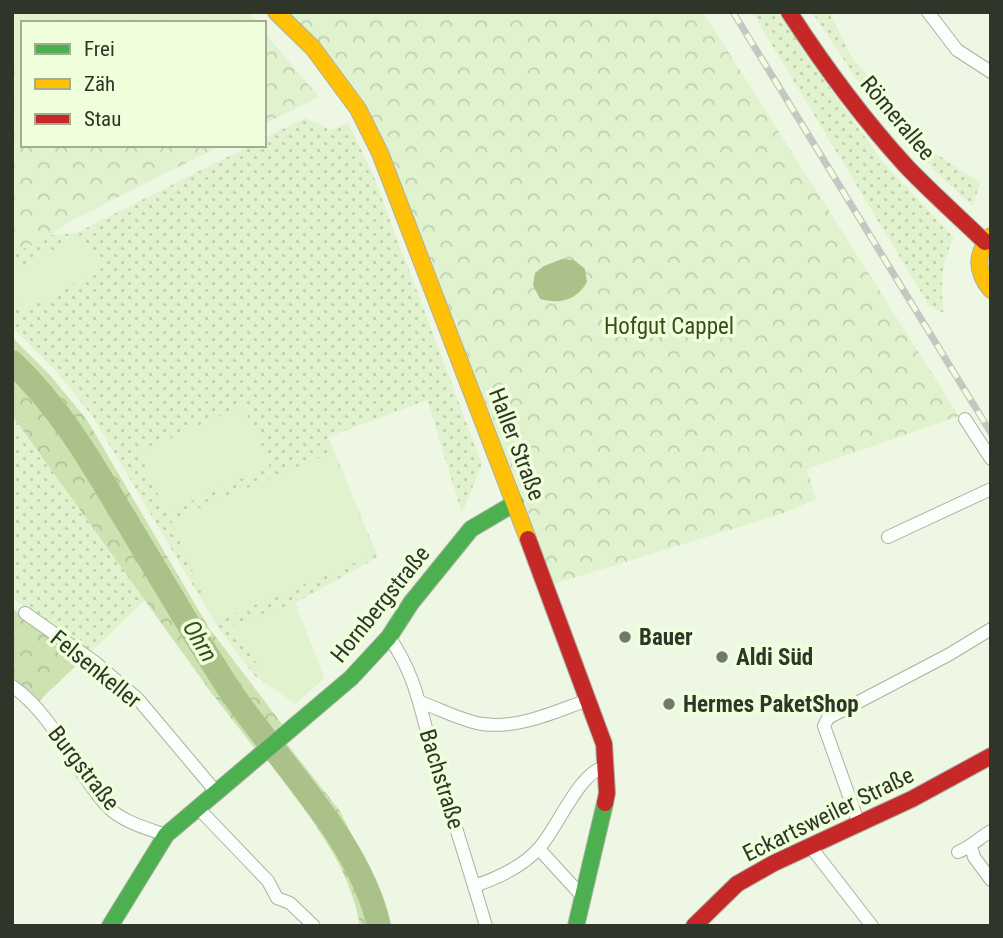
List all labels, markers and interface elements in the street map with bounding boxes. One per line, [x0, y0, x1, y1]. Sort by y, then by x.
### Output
legend [21, 21, 266, 147]
text: Frei [84, 37, 115, 61]
street label: Römerallee [855, 71, 941, 166]
text: Zäh [84, 72, 115, 96]
text: Stau [84, 107, 121, 131]
park label: Hofgut Cappel [604, 313, 734, 340]
street label: Haller Straße [483, 384, 550, 504]
street label: Hornbergstraße [325, 541, 436, 668]
water label: Ohrn [177, 615, 223, 667]
place label: Bauer [639, 624, 693, 651]
street label: Felsenkeller [45, 625, 146, 714]
marker: Bauer [617, 629, 633, 645]
place label: Aldi Süd [736, 644, 813, 671]
marker: Aldi Süd [714, 649, 730, 665]
place label: Hermes PaketShop [683, 691, 859, 718]
marker: Hermes PaketShop [661, 696, 677, 712]
street label: Burgstraße [42, 721, 125, 816]
street label: Bachstraße [414, 726, 469, 832]
street label: Eckartsweiler Straße [738, 761, 918, 867]

